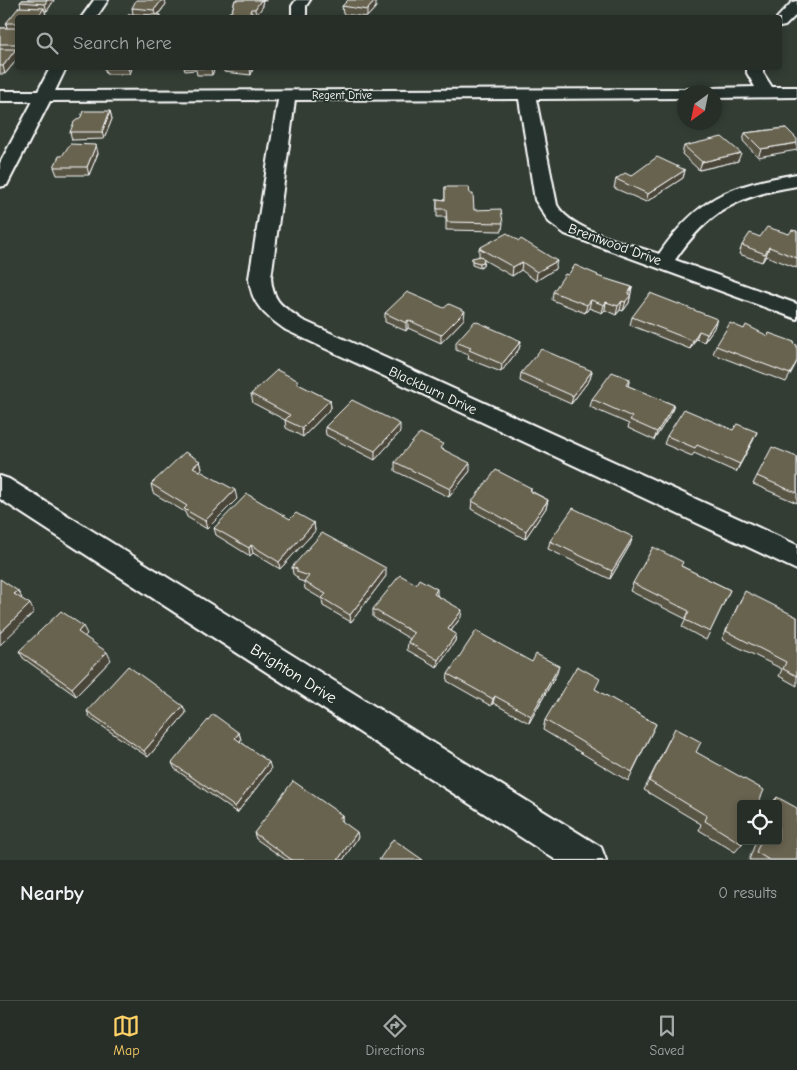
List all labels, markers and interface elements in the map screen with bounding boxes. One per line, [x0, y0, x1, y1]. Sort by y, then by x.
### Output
search box [15, 15, 782, 70]
icon: search [33, 29, 61, 57]
text: Search here [73, 32, 172, 54]
north arrow [677, 85, 722, 130]
street label: Regent Drive [312, 89, 372, 102]
street label: Brentwood Drive [566, 220, 664, 269]
street label: Blackburn Drive [386, 363, 480, 418]
street label: Brighton Drive [247, 640, 340, 707]
map controls [737, 800, 782, 845]
button: locate [737, 800, 782, 845]
text: Nearby [20, 881, 84, 905]
text: 0 results [718, 884, 777, 902]
tab: Map [112, 1012, 140, 1059]
tab: Directions [365, 1012, 425, 1059]
tab: Saved [650, 1012, 685, 1059]

